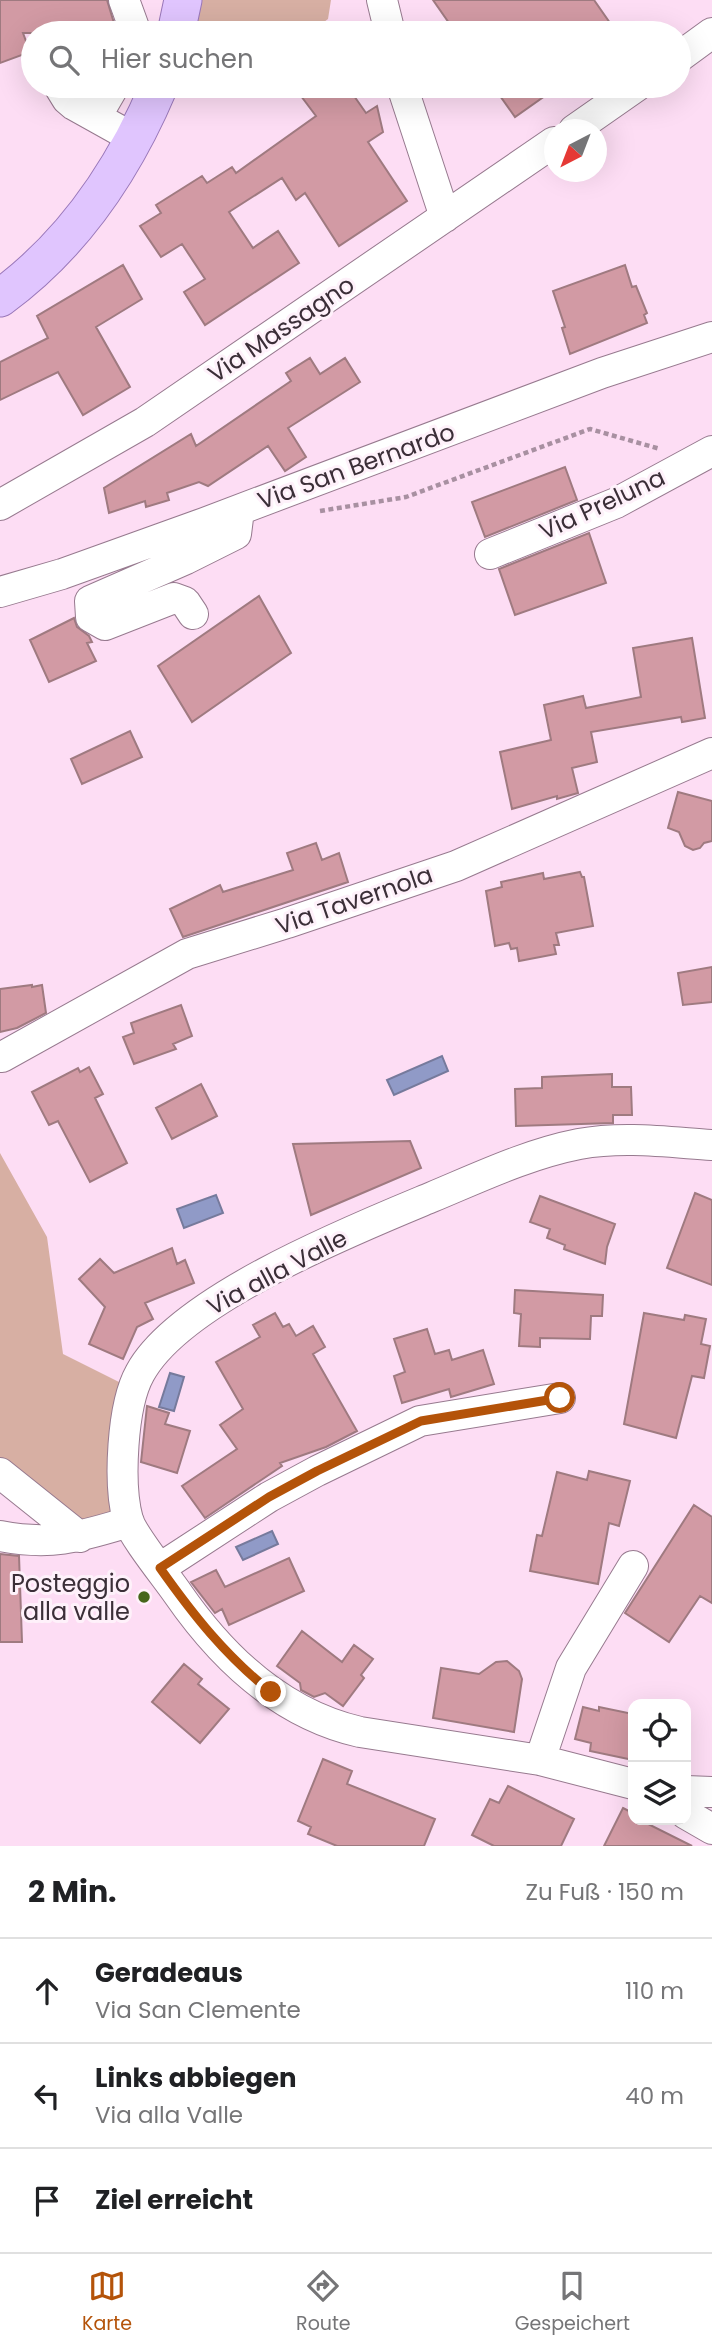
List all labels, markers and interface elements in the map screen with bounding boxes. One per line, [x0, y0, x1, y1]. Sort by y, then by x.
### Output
search box [21, 21, 691, 98]
icon: search [45, 41, 83, 79]
text: Hier suchen [101, 41, 254, 77]
north arrow [544, 119, 607, 182]
street label: Via Massagno [201, 268, 361, 390]
street label: Via San Bernardo [253, 415, 459, 517]
street label: Via Preluna [534, 460, 670, 548]
street label: Via Tavernola [271, 858, 437, 942]
street label: Via alla Valle [201, 1221, 353, 1323]
route start [544, 1382, 575, 1413]
place label: Posteggio alla valle [11, 1567, 130, 1628]
marker: Posteggio alla valle [136, 1589, 152, 1605]
route end [255, 1676, 286, 1707]
map controls [628, 1699, 691, 1825]
button: locate [628, 1699, 691, 1762]
button: layers [628, 1762, 691, 1825]
text: 2 Min. [28, 1870, 117, 1913]
text: Zu Fuß · 150 m [525, 1876, 684, 1908]
text: Geradeaus [95, 1955, 243, 1991]
icon: ahead [28, 1972, 66, 2010]
text: 110 m [625, 1975, 684, 2007]
text: Via San Clemente [95, 1994, 301, 2026]
text: Links abbiegen [95, 2060, 297, 2096]
icon: left [28, 2077, 66, 2115]
text: 40 m [625, 2080, 684, 2112]
text: Via alla Valle [95, 2099, 243, 2131]
icon: arrive [28, 2182, 66, 2220]
text: Ziel erreicht [95, 2182, 253, 2218]
tab: Karte [82, 2267, 132, 2338]
tab: Route [296, 2267, 351, 2338]
tab: Gespeichert [515, 2267, 630, 2338]

